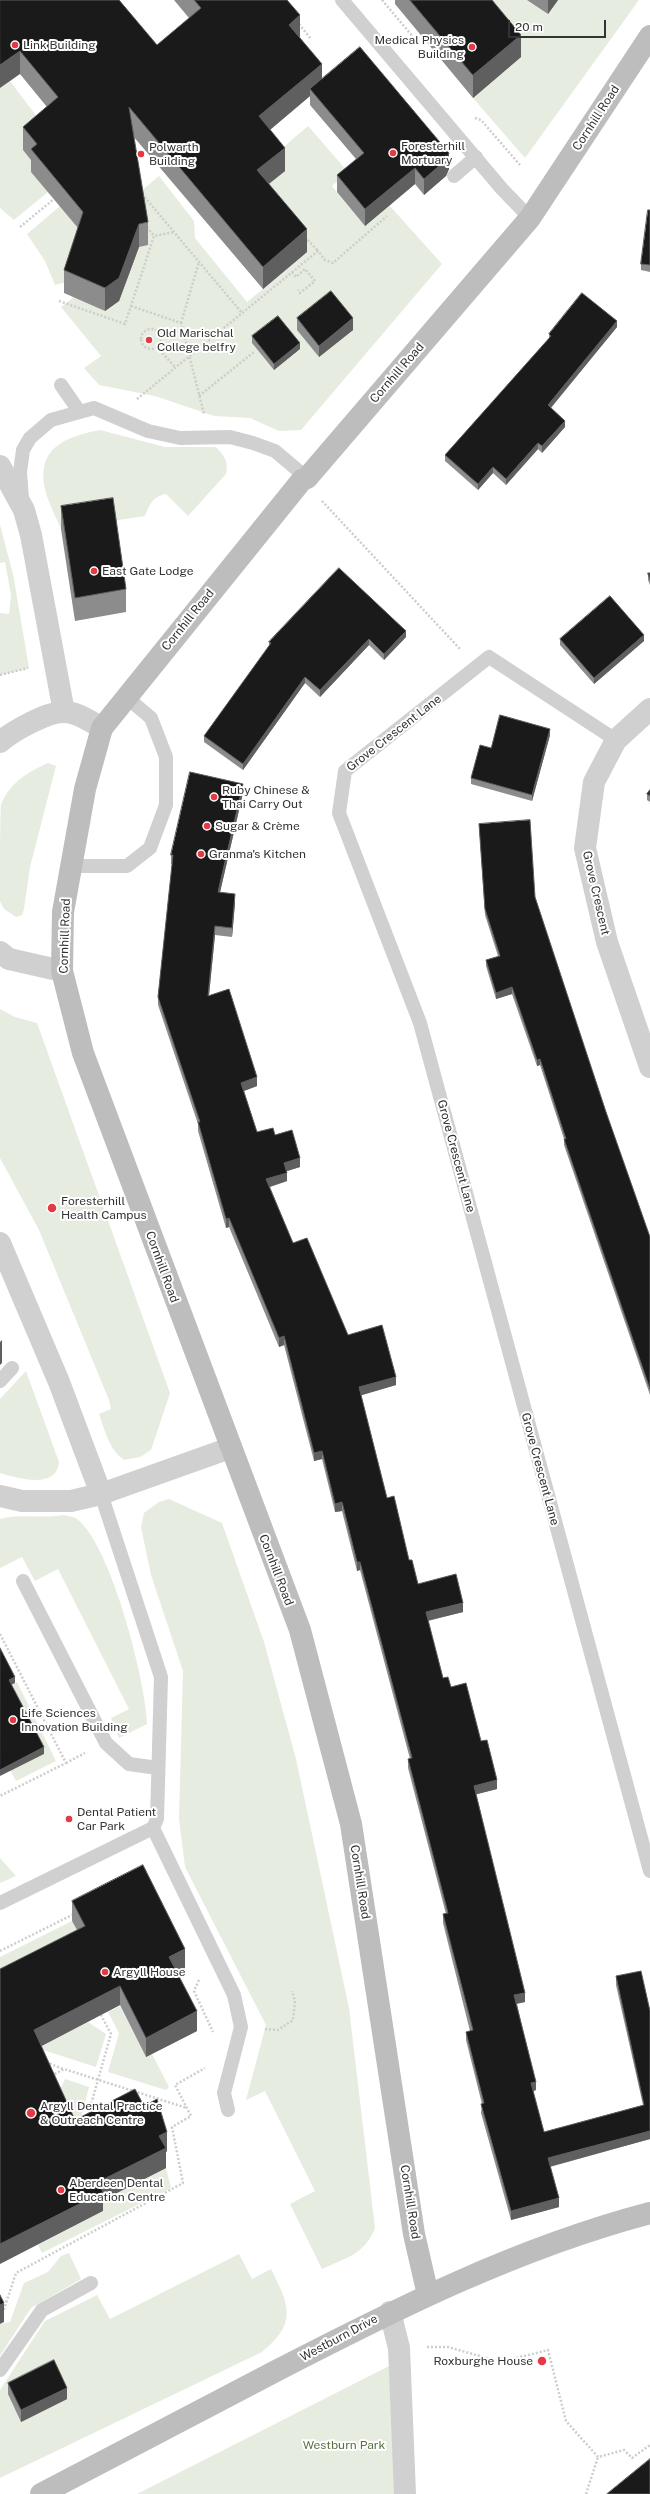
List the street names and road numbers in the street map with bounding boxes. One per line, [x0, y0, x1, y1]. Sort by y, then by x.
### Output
street label: Cornhill Road [570, 83, 622, 153]
street label: Cornhill Road [367, 340, 427, 406]
street label: Cornhill Road [159, 586, 217, 654]
street label: Grove Crescent Lane [344, 692, 444, 774]
street label: Grove Crescent [579, 849, 613, 937]
street label: Cornhill Road [56, 898, 74, 974]
street label: Grove Crescent Lane [434, 1098, 478, 1214]
street label: Cornhill Road [142, 1229, 182, 1305]
street label: Grove Crescent Lane [518, 1411, 562, 1527]
street label: Cornhill Road [256, 1532, 296, 1608]
street label: Cornhill Road [347, 1844, 373, 1920]
street label: Cornhill Road [397, 2164, 423, 2240]
street label: Westburn Drive [298, 2312, 380, 2364]

